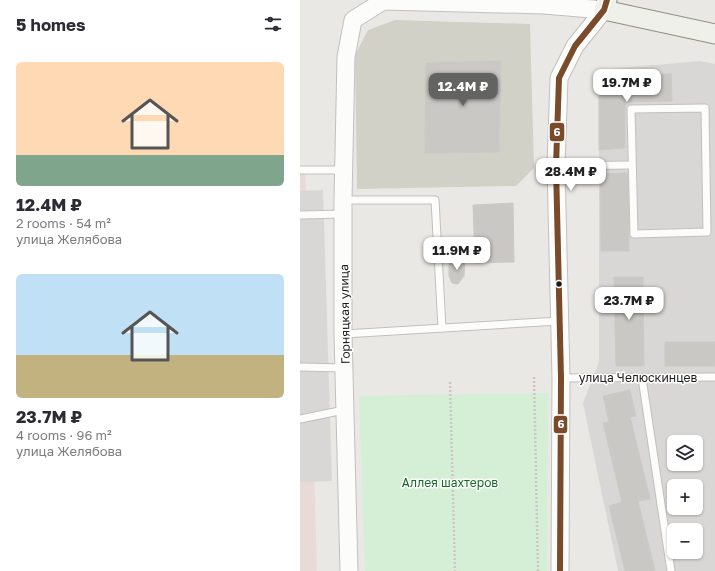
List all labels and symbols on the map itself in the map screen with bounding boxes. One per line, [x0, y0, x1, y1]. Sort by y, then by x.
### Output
pin: 19.7M ₽ [590, 69, 664, 103]
pin: 12.4M ₽ [426, 73, 500, 107]
line badge: 6 [549, 122, 565, 142]
text: 6 [554, 125, 561, 138]
pin: 28.4M ₽ [534, 158, 608, 192]
pin: 11.9M ₽ [420, 237, 494, 271]
street label: Горняцкая улица [336, 264, 353, 364]
unlabelled marker [554, 279, 564, 289]
pin: 23.7M ₽ [592, 287, 666, 321]
street label: улица Челюскинцев [579, 370, 698, 385]
line badge: 6 [553, 415, 568, 434]
text: 6 [558, 417, 565, 430]
park label: Аллея шахтеров [402, 475, 498, 490]

